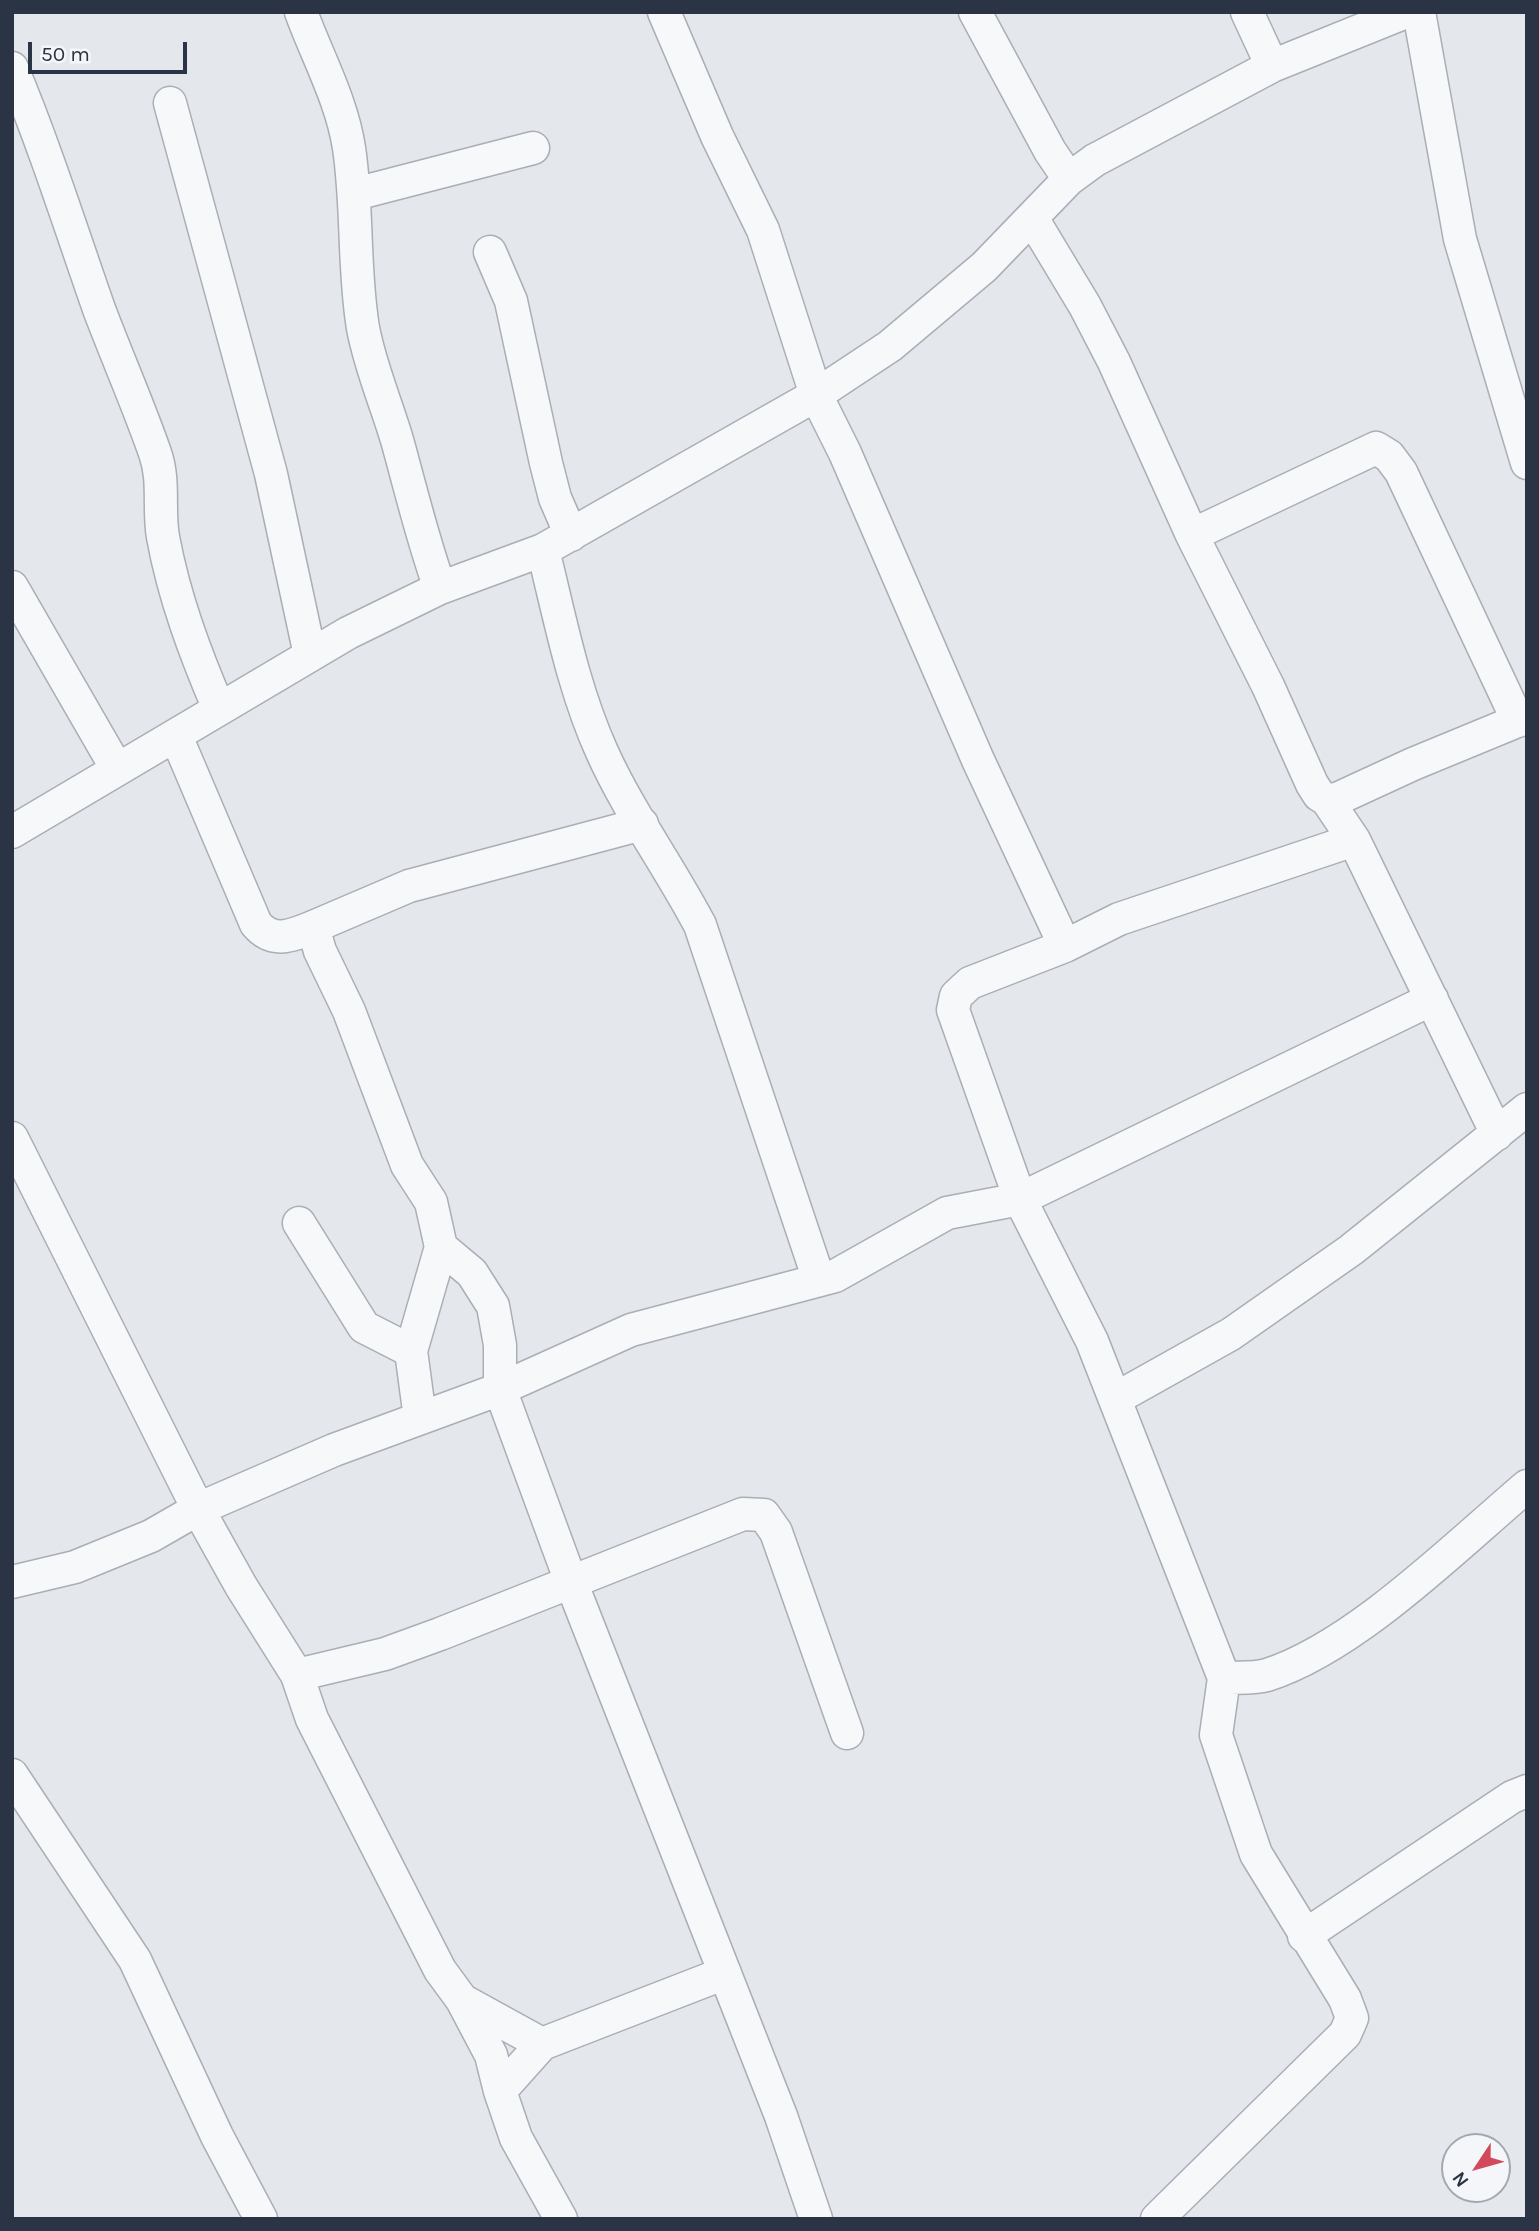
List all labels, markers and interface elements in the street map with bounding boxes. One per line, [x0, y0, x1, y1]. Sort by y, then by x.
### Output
scale bar [32, 28, 191, 72]
text: 50 m [41, 42, 90, 66]
north arrow [1441, 2133, 1511, 2203]
text: N [1448, 2167, 1474, 2191]

